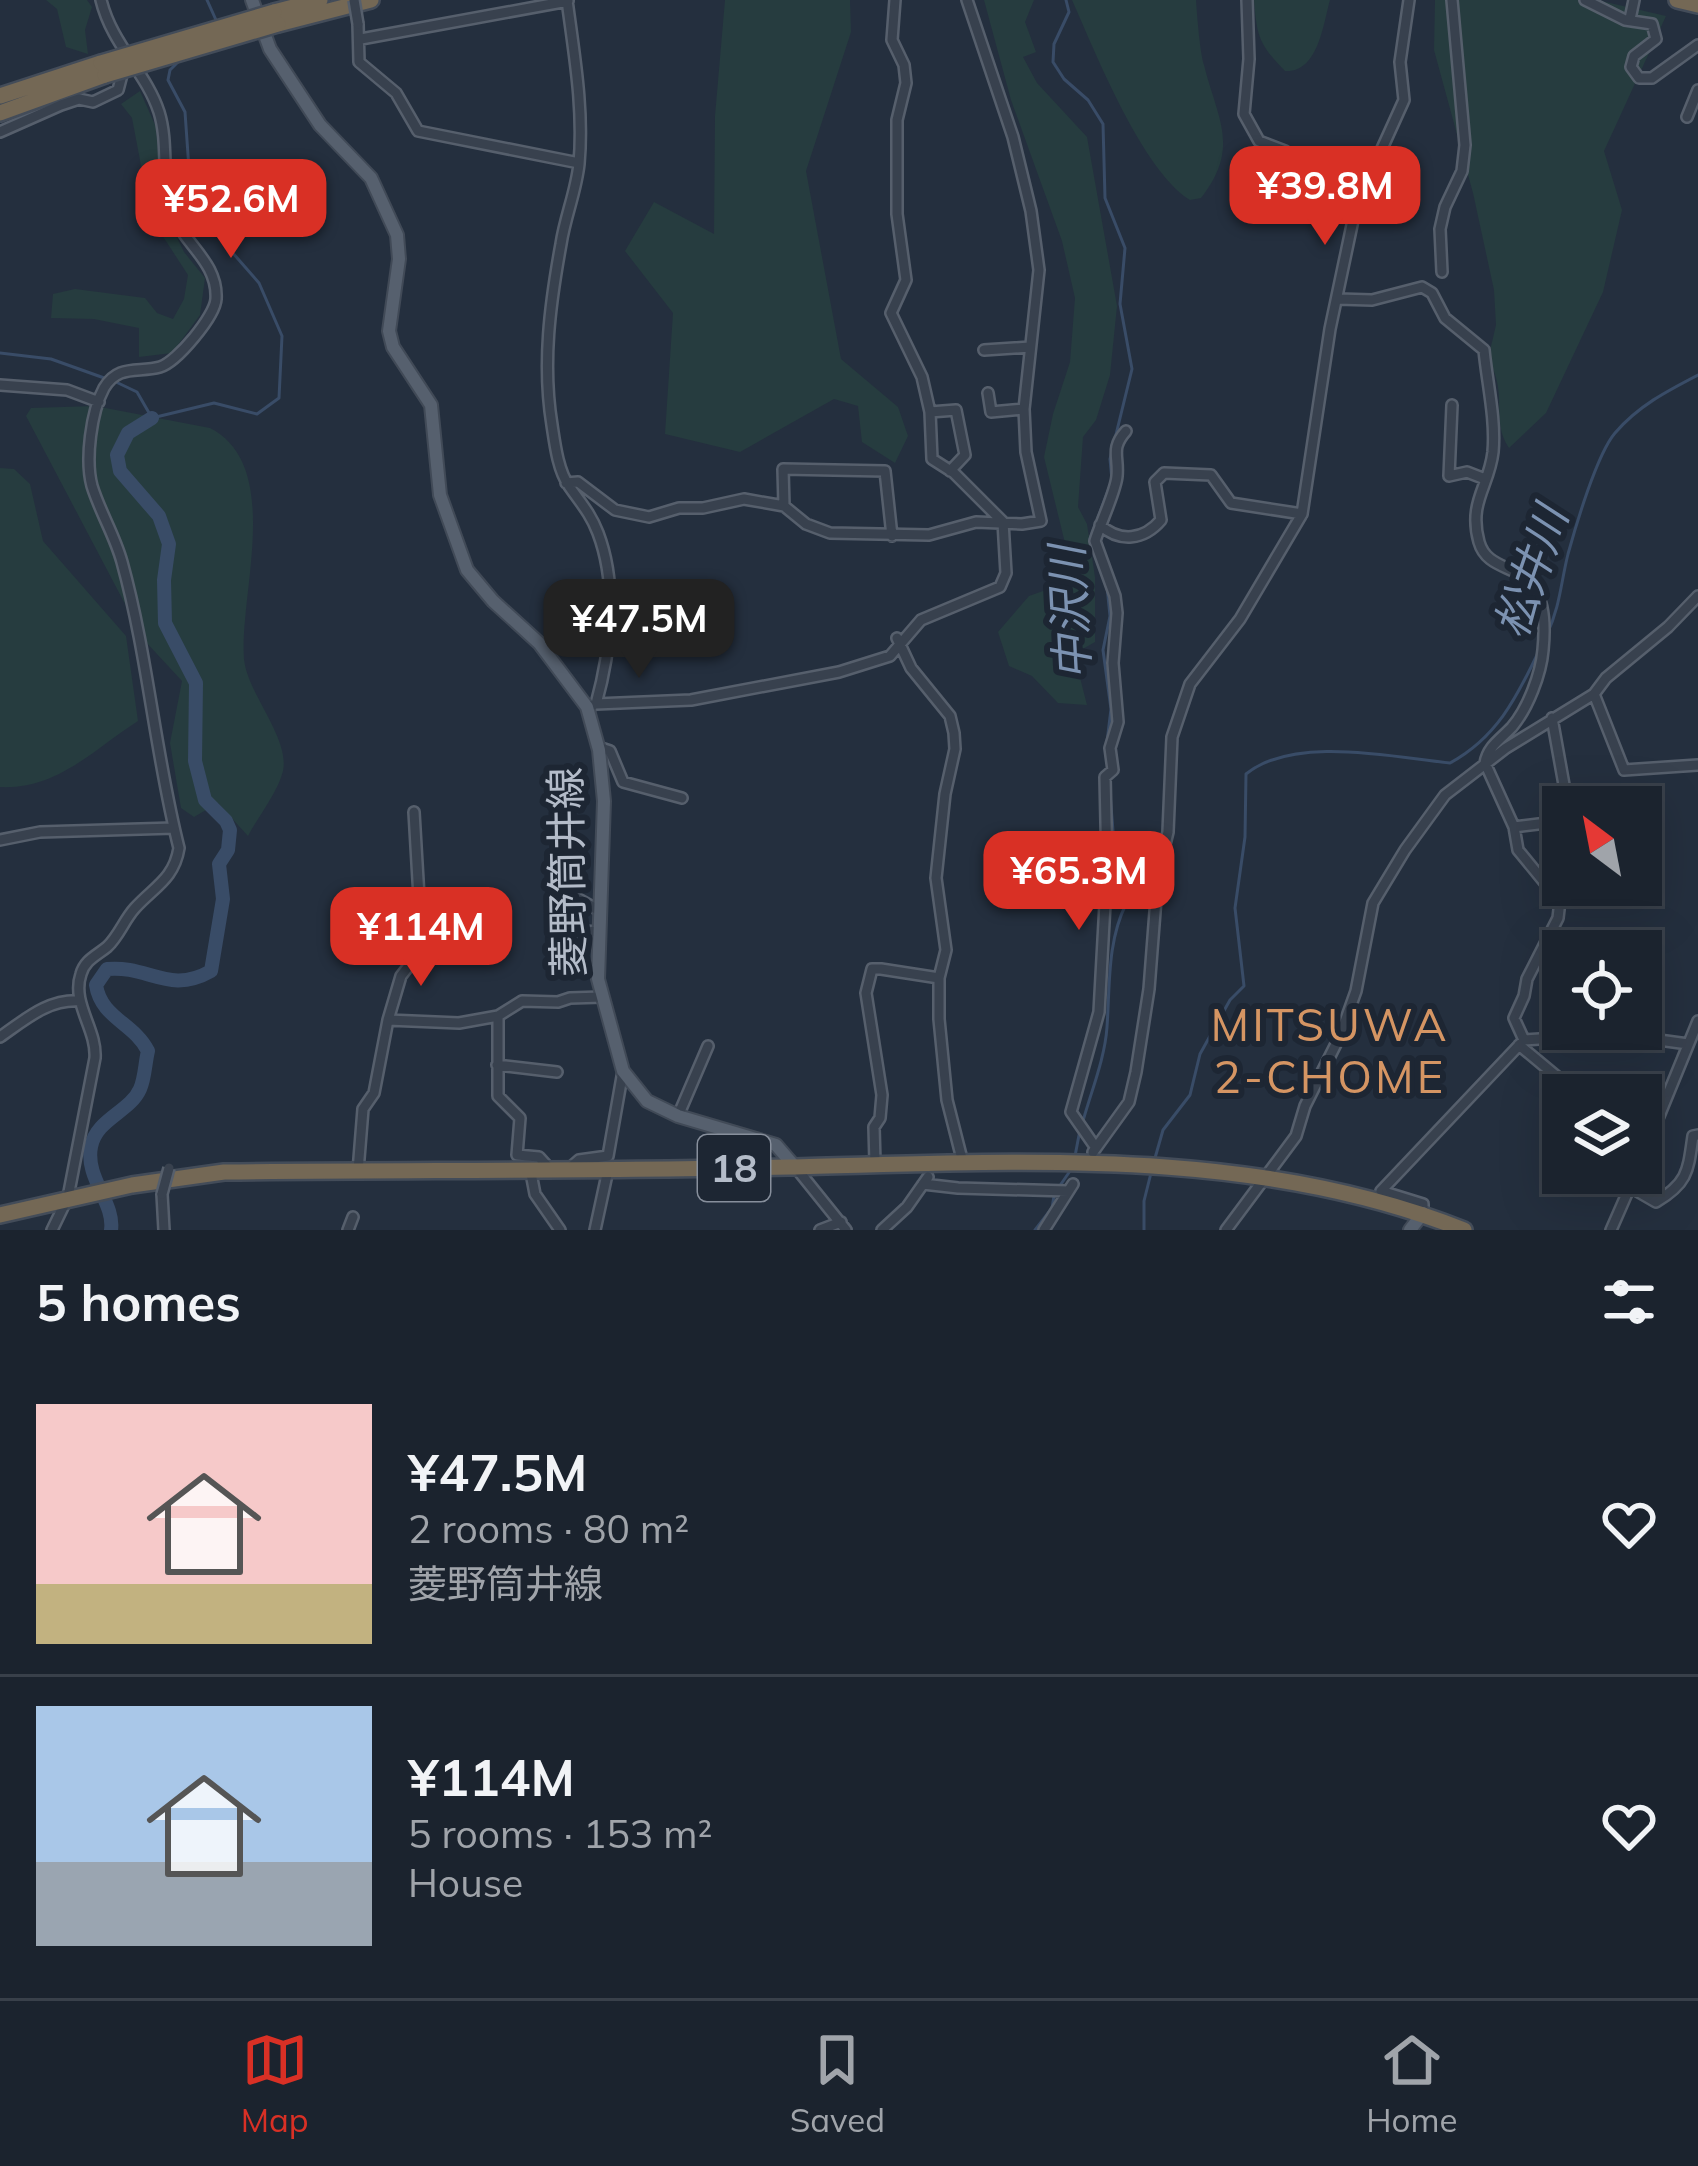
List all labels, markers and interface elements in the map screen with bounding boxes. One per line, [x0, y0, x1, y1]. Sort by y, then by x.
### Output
pin: ¥39.8M [1227, 146, 1423, 248]
pin: ¥52.6M [133, 159, 329, 261]
text: ¥39.8M [1256, 160, 1394, 209]
text: ¥52.6M [162, 173, 300, 222]
water label: 松井川 [1482, 495, 1580, 645]
water label: 中沢川 [1037, 540, 1100, 682]
pin: ¥47.5M [541, 579, 737, 681]
text: ¥47.5M [570, 593, 708, 642]
street label: 菱野筒井線 [538, 767, 595, 977]
north arrow [1542, 786, 1662, 906]
map controls [1542, 786, 1662, 1194]
pin: ¥65.3M [981, 831, 1177, 933]
text: ¥65.3M [1010, 845, 1148, 894]
pin: ¥114M [337, 887, 505, 989]
text: ¥114M [357, 901, 485, 950]
button: locate [1542, 930, 1662, 1050]
district label: MITSUWA 2-CHOME [1211, 996, 1449, 1104]
button: layers [1542, 1074, 1662, 1194]
road number: 18 [698, 1135, 770, 1201]
icon: filters [1596, 1269, 1662, 1335]
text: 5 homes [36, 1270, 241, 1334]
text: ¥47.5M [408, 1440, 587, 1504]
icon: home [132, 1452, 276, 1596]
icon: heart [1596, 1491, 1662, 1557]
text: 2 rooms · 80 m² [408, 1504, 689, 1553]
text: 菱野筒井線 [408, 1559, 603, 1608]
text: ¥114M [408, 1745, 575, 1809]
icon: home [132, 1754, 276, 1898]
icon: heart [1596, 1793, 1662, 1859]
text: 5 rooms · 153 m² [408, 1809, 712, 1858]
text: House [408, 1858, 523, 1907]
tab: Map [241, 2027, 309, 2140]
tab: Saved [790, 2027, 885, 2140]
tab: Home [1366, 2027, 1457, 2140]

